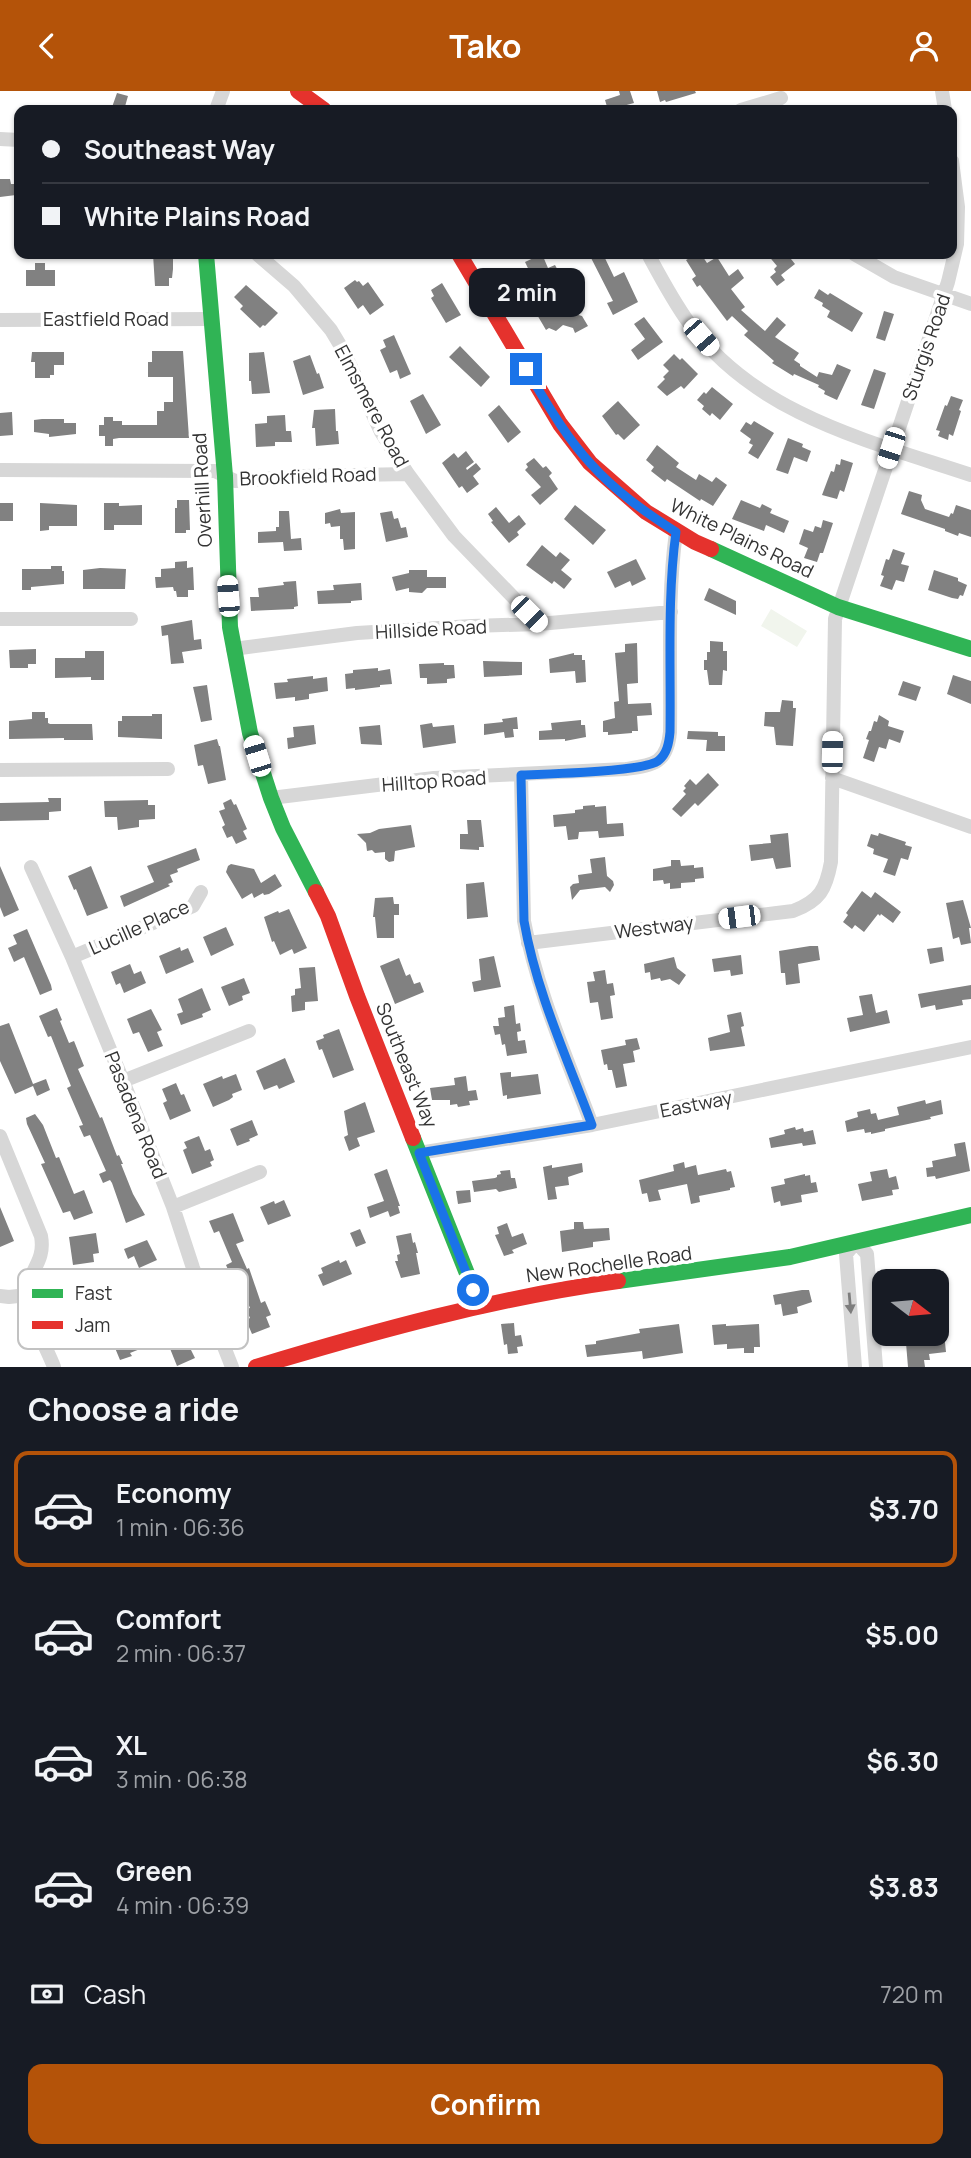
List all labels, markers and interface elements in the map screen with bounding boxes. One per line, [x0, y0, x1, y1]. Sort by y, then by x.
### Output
text: Tako [449, 24, 522, 68]
icon: back [28, 27, 66, 65]
icon: person [905, 27, 943, 65]
text: Southeast Way [84, 131, 275, 167]
text: White Plains Road [84, 198, 310, 234]
callout: 2 min [468, 267, 584, 317]
text: 2 min [497, 276, 557, 308]
street label: Sturgis Road [896, 290, 956, 404]
street label: Eastfield Road [43, 306, 169, 332]
car [680, 314, 723, 360]
street label: Elmsmere Road [329, 340, 415, 472]
route end [510, 353, 542, 385]
car [875, 425, 908, 471]
street label: Overhill Road [186, 432, 218, 548]
street label: Brookfield Road [239, 461, 377, 491]
street label: White Plains Road [666, 492, 818, 584]
car [217, 574, 240, 618]
car [507, 592, 552, 636]
street label: Hillside Road [374, 613, 488, 645]
car [822, 731, 843, 773]
car [241, 733, 274, 779]
street label: Hilltop Road [381, 764, 487, 798]
street label: Lucille Place [85, 893, 193, 961]
car [717, 904, 762, 930]
street label: Westway [613, 909, 695, 945]
street label: Southeast Way [370, 999, 444, 1131]
street label: Pasadena Road [99, 1048, 173, 1182]
street label: Eastway [658, 1084, 734, 1124]
street label: New Rochelle Road [524, 1240, 694, 1288]
legend [18, 1269, 248, 1349]
north arrow [872, 1269, 948, 1346]
map controls [872, 1269, 949, 1346]
route start [457, 1274, 489, 1306]
text: Fast [75, 1280, 112, 1306]
one-way arrow [845, 1292, 856, 1314]
text: Jam [75, 1312, 110, 1338]
text: Choose a ride [28, 1387, 239, 1431]
text: Economy [116, 1475, 231, 1511]
icon: car [32, 1478, 95, 1541]
text: $3.70 [869, 1491, 939, 1527]
text: 1 min · 06:36 [116, 1511, 245, 1543]
text: Comfort [116, 1601, 222, 1637]
icon: car [32, 1604, 95, 1667]
text: $5.00 [865, 1617, 939, 1653]
text: 2 min · 06:37 [116, 1637, 246, 1669]
text: XL [116, 1727, 147, 1763]
icon: car [32, 1730, 95, 1793]
text: $6.30 [866, 1743, 939, 1779]
text: 3 min · 06:38 [116, 1763, 248, 1795]
text: Green [116, 1853, 192, 1889]
icon: car [32, 1856, 95, 1919]
text: $3.83 [869, 1869, 939, 1905]
text: 4 min · 06:39 [116, 1889, 249, 1921]
icon: cash [28, 1975, 66, 2013]
text: Cash [84, 1976, 146, 2012]
text: 720 m [880, 1978, 943, 2010]
button: Confirm [28, 2064, 943, 2144]

